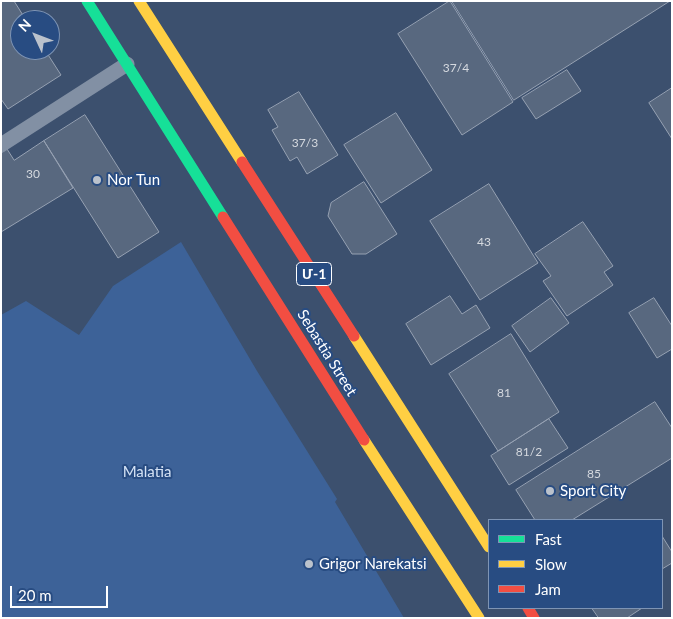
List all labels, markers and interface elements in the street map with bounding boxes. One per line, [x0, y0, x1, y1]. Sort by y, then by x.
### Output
north arrow [10, 10, 60, 60]
text: N [14, 15, 34, 35]
house number: 37/4 [443, 61, 469, 75]
house number: 37/3 [292, 136, 318, 150]
house number: 30 [26, 167, 40, 181]
place label: Nor Tun [107, 171, 160, 189]
marker: Nor Tun [91, 174, 103, 186]
house number: 43 [477, 235, 491, 249]
road number: Մ-1 [296, 262, 332, 286]
street label: Sebastia Street [293, 307, 361, 399]
house number: 81 [497, 386, 511, 400]
house number: 81/2 [516, 445, 542, 459]
park label: Malatia [123, 463, 171, 481]
house number: 85 [587, 467, 601, 481]
place label: Sport City [560, 482, 626, 500]
marker: Sport City [544, 485, 556, 497]
legend [488, 519, 663, 609]
text: Fast [535, 530, 562, 548]
place label: Grigor Narekatsi [319, 555, 427, 573]
text: Slow [535, 555, 567, 573]
marker: Grigor Narekatsi [303, 558, 315, 570]
scale bar [12, 576, 110, 608]
text: Jam [535, 580, 561, 598]
text: 20 m [18, 586, 52, 604]

